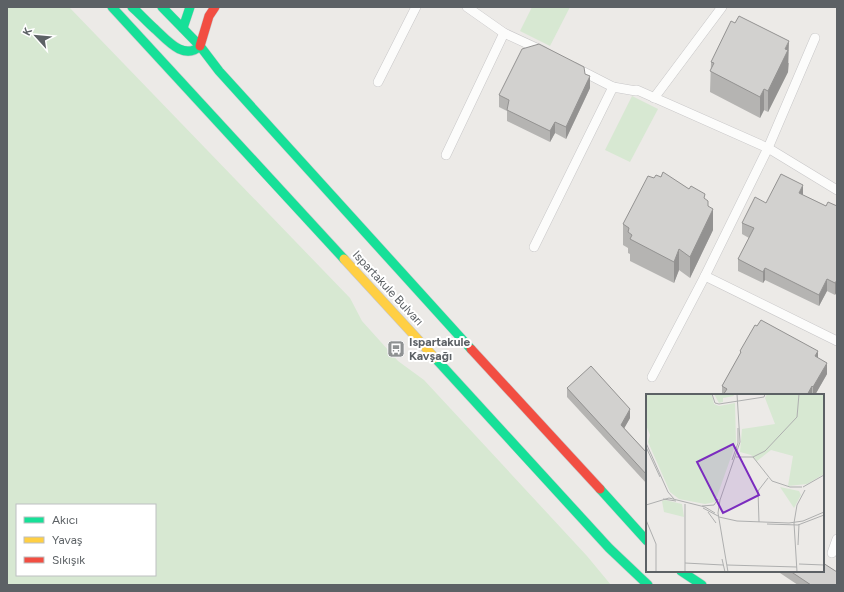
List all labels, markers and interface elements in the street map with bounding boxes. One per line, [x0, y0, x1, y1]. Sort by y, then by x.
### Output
north arrow [16, 16, 56, 56]
text: K [20, 25, 35, 38]
street label: Ispartakule Bulvarı [350, 248, 426, 328]
place label: Ispartakule Kavşağı [409, 335, 471, 363]
bus stop icon: Ispartakule Kavşağı [386, 339, 406, 359]
inset map [646, 394, 824, 572]
legend [16, 504, 156, 576]
text: Akıcı [52, 513, 78, 527]
text: Yavaş [52, 533, 83, 547]
text: Sıkışık [52, 553, 85, 567]

